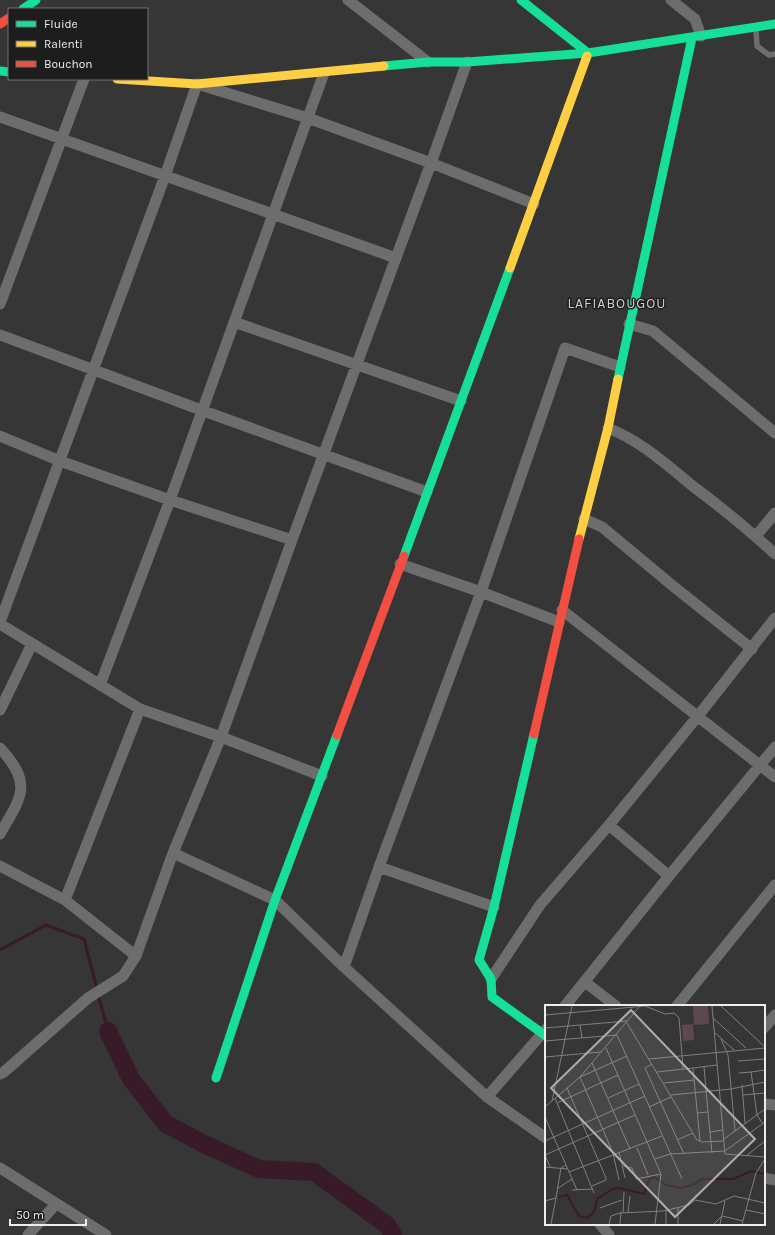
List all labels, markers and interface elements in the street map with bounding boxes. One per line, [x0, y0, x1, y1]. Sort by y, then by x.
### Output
legend [8, 8, 148, 80]
text: Fluide [44, 17, 78, 31]
text: Ralenti [44, 37, 83, 51]
text: Bouchon [44, 57, 93, 71]
district label: LAFIABOUGOU [568, 295, 666, 312]
inset map [545, 1005, 765, 1225]
scale bar [10, 1201, 86, 1227]
text: 50 m [16, 1208, 44, 1222]

